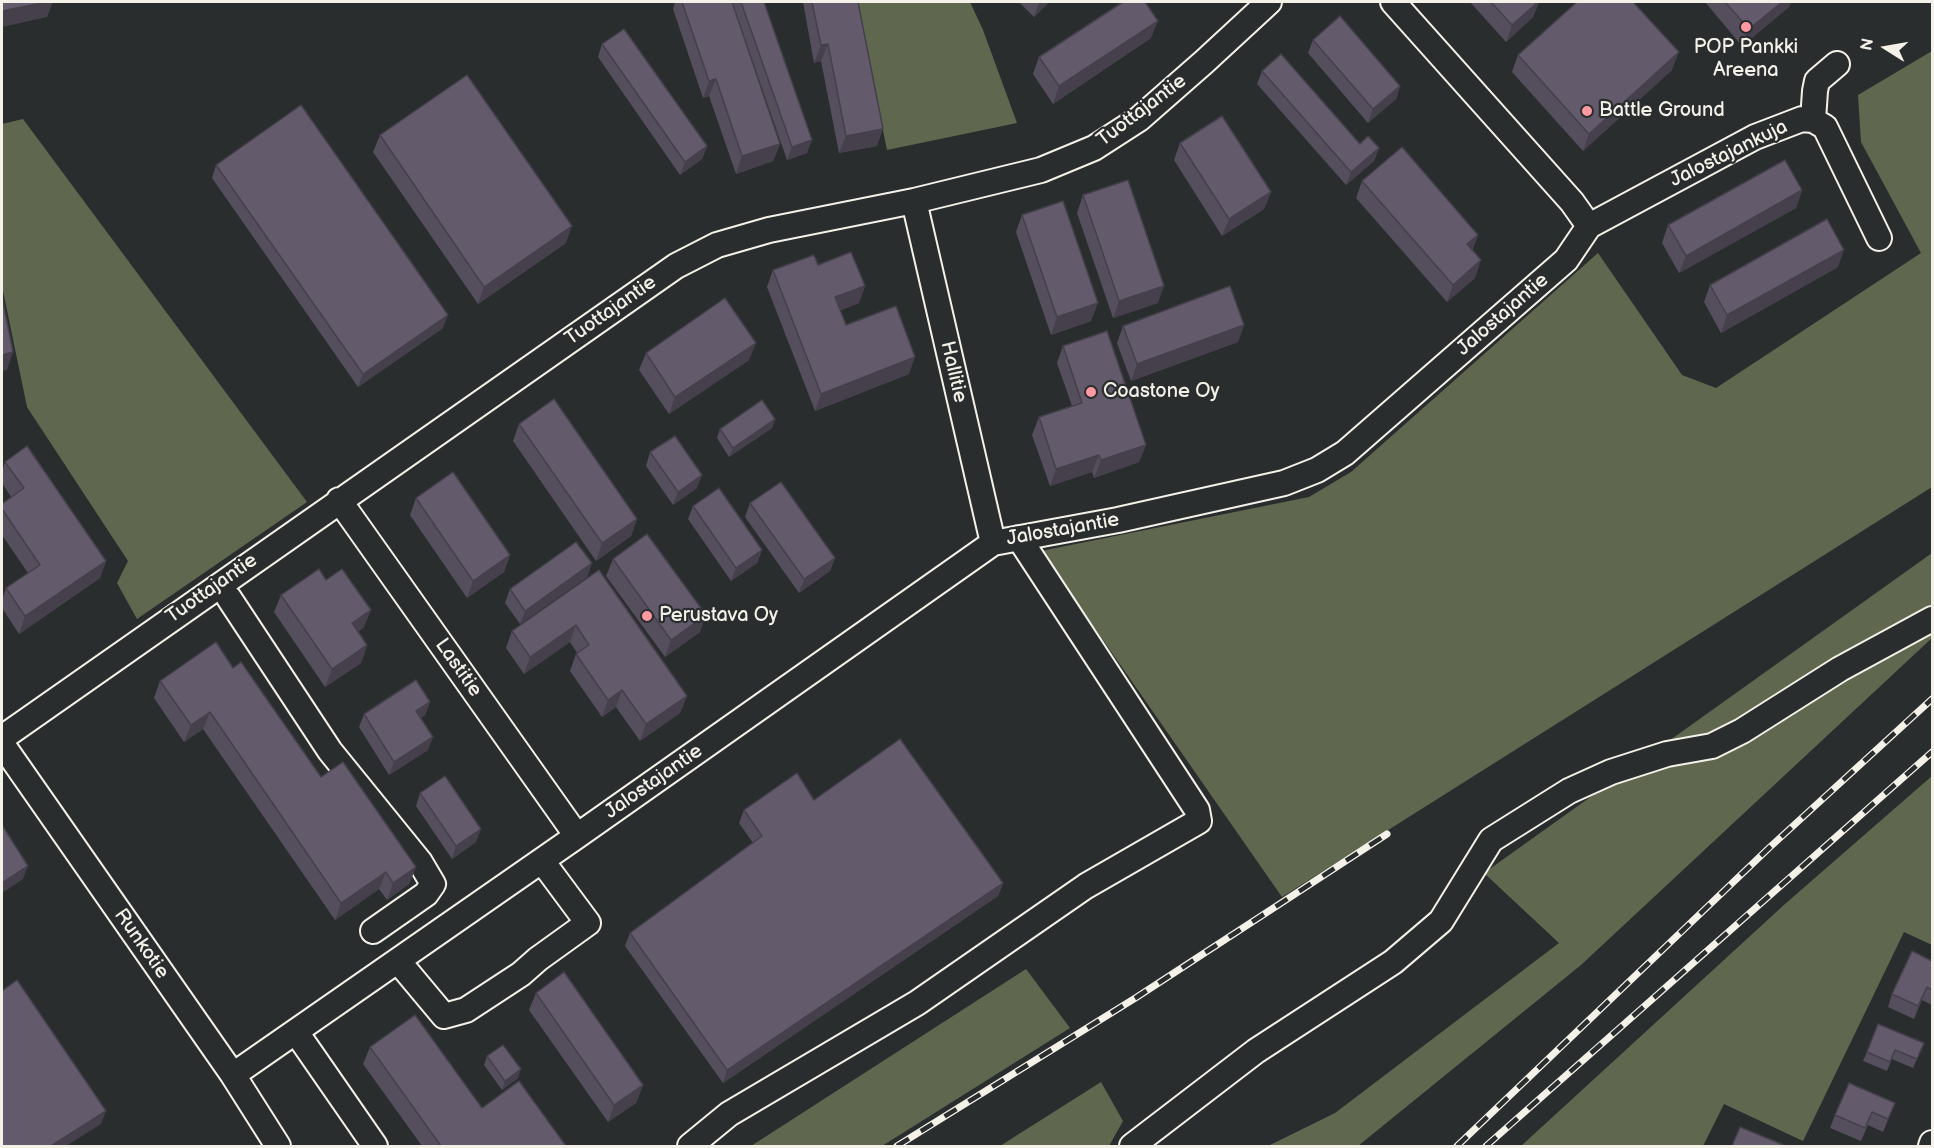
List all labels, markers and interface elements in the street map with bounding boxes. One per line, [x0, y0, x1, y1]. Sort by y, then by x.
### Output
north arrow [1856, 18, 1916, 78]
marker: POP Pankki Areena [1739, 20, 1753, 34]
place label: POP Pankki Areena [1694, 36, 1798, 83]
text: N [1857, 37, 1878, 52]
street label: Tuottajantie [1093, 70, 1191, 152]
place label: Battle Ground [1599, 99, 1725, 123]
marker: Battle Ground [1580, 104, 1594, 118]
street label: Jalostajankuja [1666, 115, 1792, 193]
street label: Jalostajantie [1452, 269, 1554, 361]
street label: Tuottajantie [561, 271, 661, 351]
street label: Hallitie [934, 339, 972, 405]
place label: Coastone Oy [1103, 380, 1220, 404]
marker: Coastone Oy [1084, 385, 1098, 399]
street label: Jalostajantie [1005, 508, 1121, 552]
street label: Tuottajantie [162, 549, 262, 629]
place label: Perustava Oy [659, 604, 778, 628]
marker: Perustava Oy [640, 609, 654, 623]
street label: Lastitie [429, 634, 487, 702]
street label: Jalostajantie [600, 740, 708, 824]
street label: Runkotie [108, 904, 174, 984]

